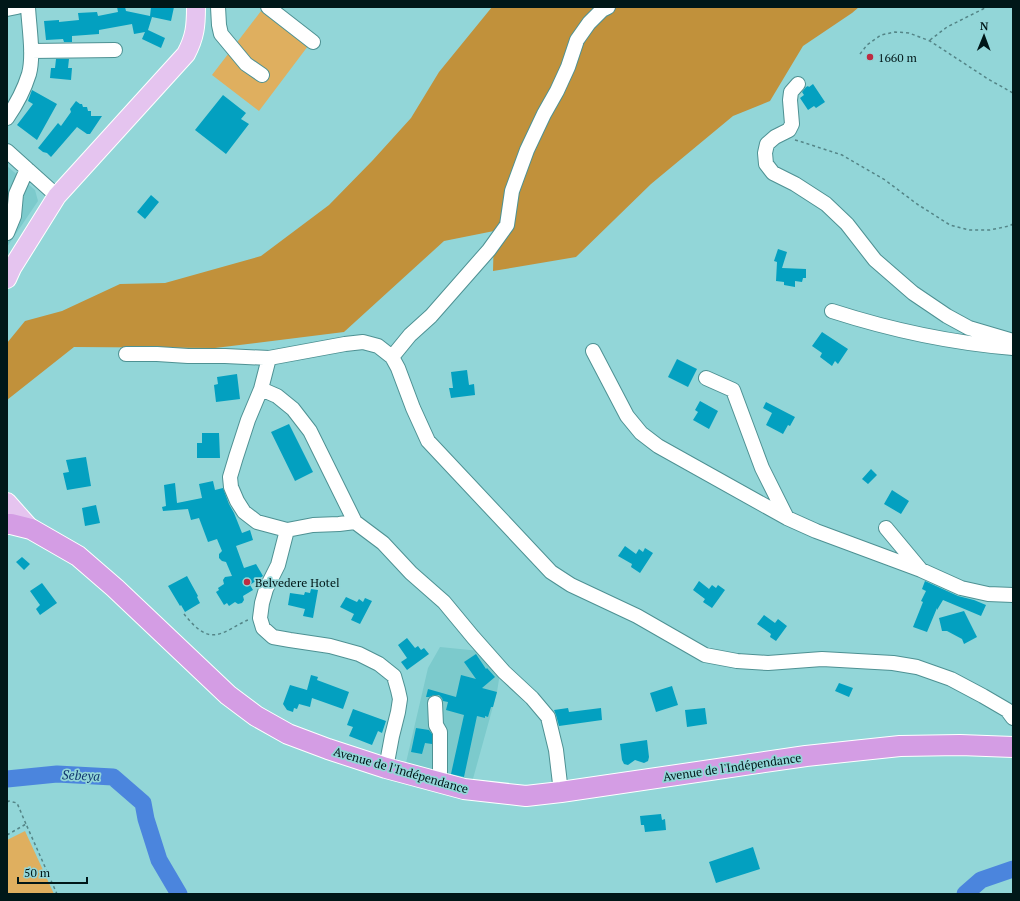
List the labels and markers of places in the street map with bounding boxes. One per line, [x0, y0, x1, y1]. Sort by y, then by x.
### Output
place label: 1660 m [878, 50, 918, 65]
marker: 1660 m [865, 52, 875, 62]
place label: Belvedere Hotel [255, 575, 340, 590]
marker: Belvedere Hotel [242, 577, 252, 587]

